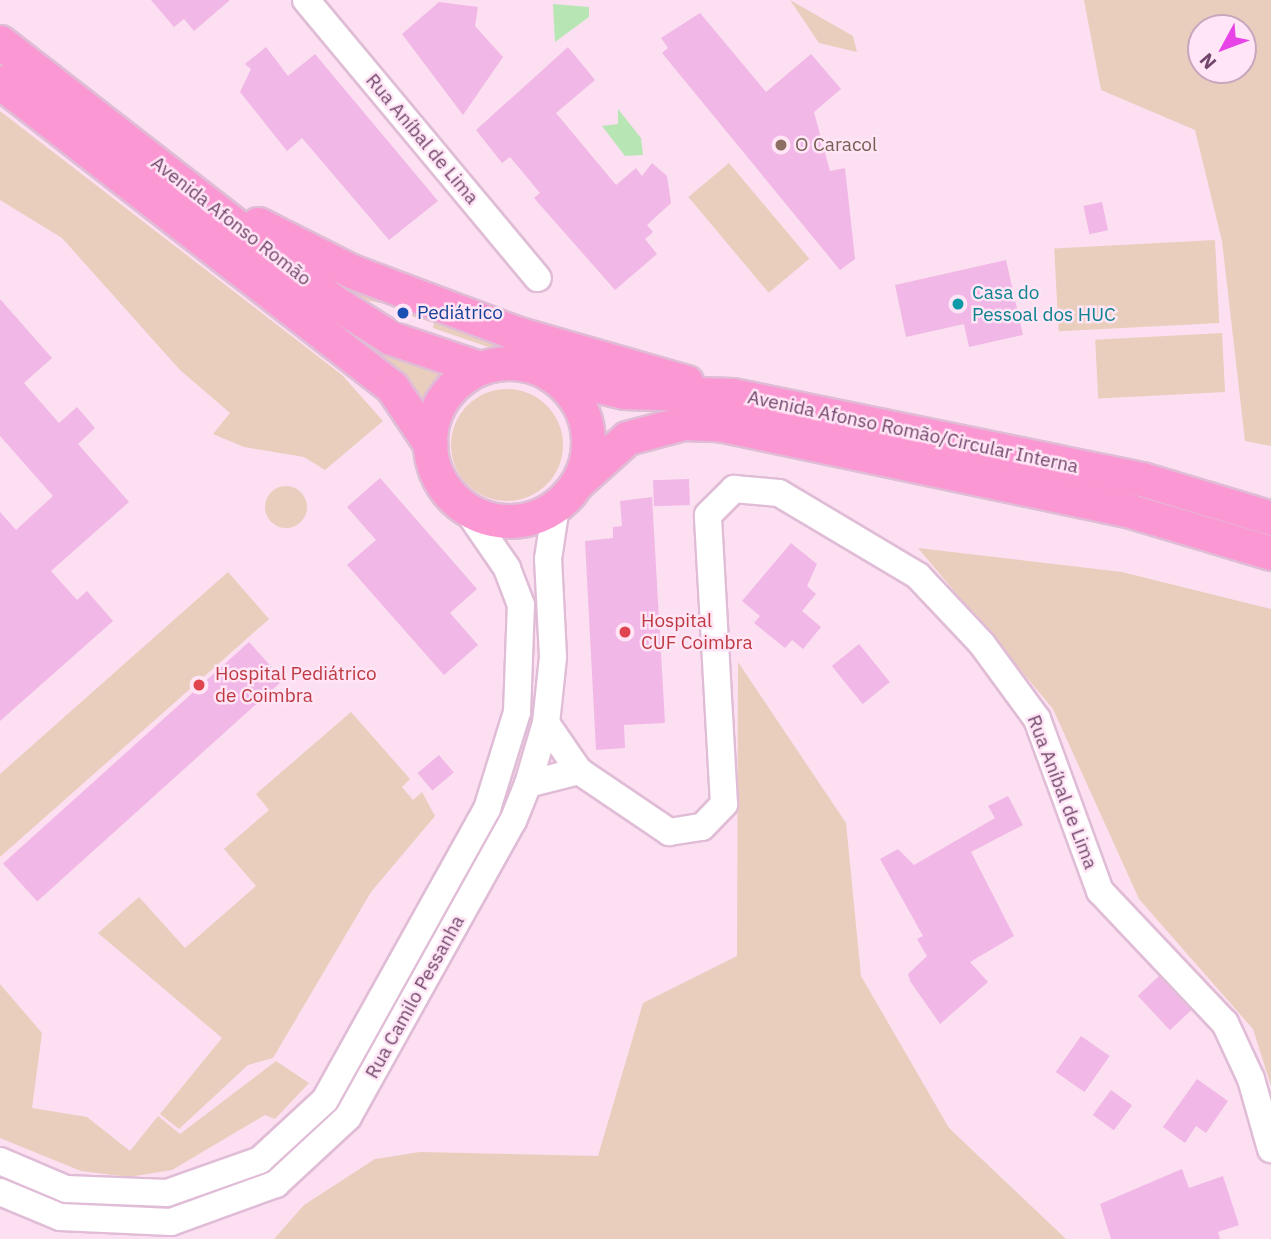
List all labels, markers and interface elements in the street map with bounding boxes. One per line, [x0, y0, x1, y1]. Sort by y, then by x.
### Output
north arrow [1187, 14, 1257, 84]
text: N [1194, 48, 1221, 75]
street label: Rua Aníbal de Lima [361, 69, 483, 209]
place label: O Caracol [795, 134, 877, 156]
marker: O Caracol [773, 137, 789, 153]
street label: Avenida Afonso Romão [147, 152, 315, 290]
place label: Casa do Pessoal dos HUC [972, 282, 1116, 326]
marker: Casa do Pessoal dos HUC [950, 296, 966, 312]
place label: Pediátrico [417, 302, 503, 324]
marker: Pediátrico [395, 305, 411, 321]
street label: Avenida Afonso Romão/Circular Interna [746, 386, 1080, 478]
place label: Hospital CUF Coimbra [641, 610, 753, 654]
marker: Hospital CUF Coimbra [615, 622, 635, 642]
place label: Hospital Pediátrico de Coimbra [215, 663, 377, 707]
marker: Hospital Pediátrico de Coimbra [189, 675, 209, 695]
street label: Rua Aníbal de Lima [1022, 712, 1102, 872]
street label: Rua Camilo Pessanha [361, 911, 469, 1083]

